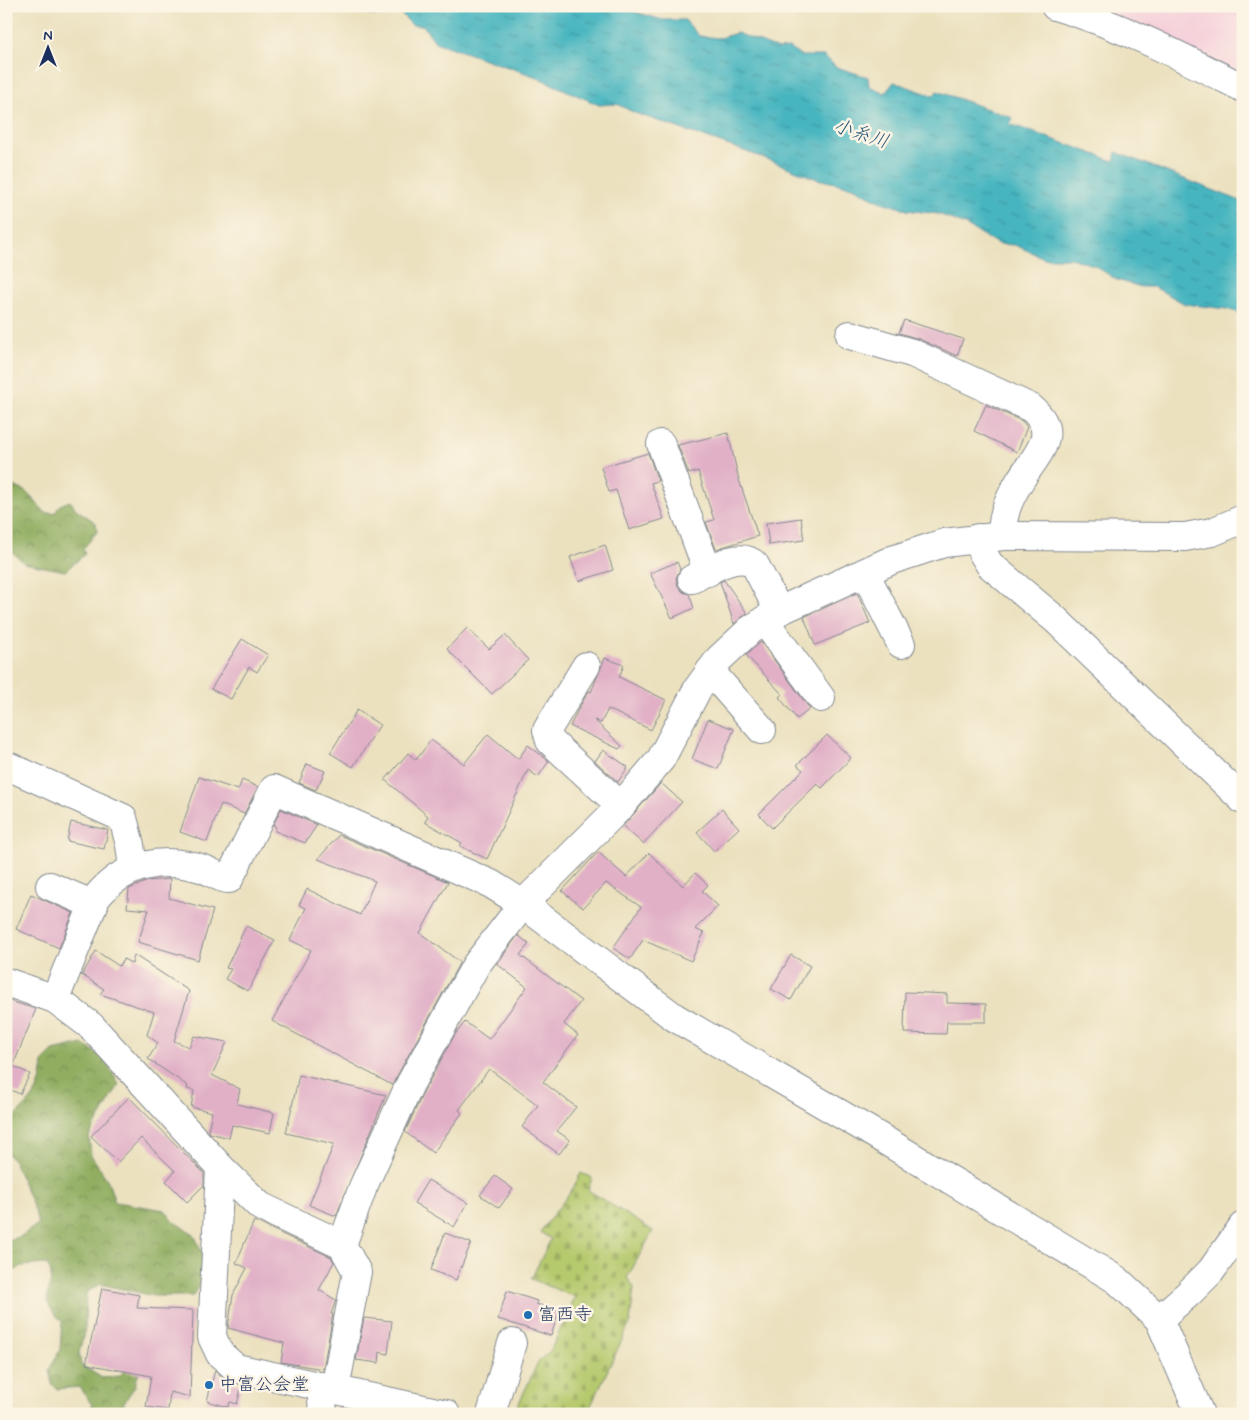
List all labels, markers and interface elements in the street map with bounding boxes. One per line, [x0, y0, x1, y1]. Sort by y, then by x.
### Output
north arrow [22, 22, 72, 72]
text: N [43, 27, 53, 45]
water label: 小糸川 [830, 113, 892, 155]
place label: 富西寺 [538, 1303, 592, 1327]
marker: 富西寺 [522, 1309, 534, 1321]
place label: 中富公会堂 [219, 1373, 309, 1397]
marker: 中富公会堂 [203, 1379, 215, 1391]

